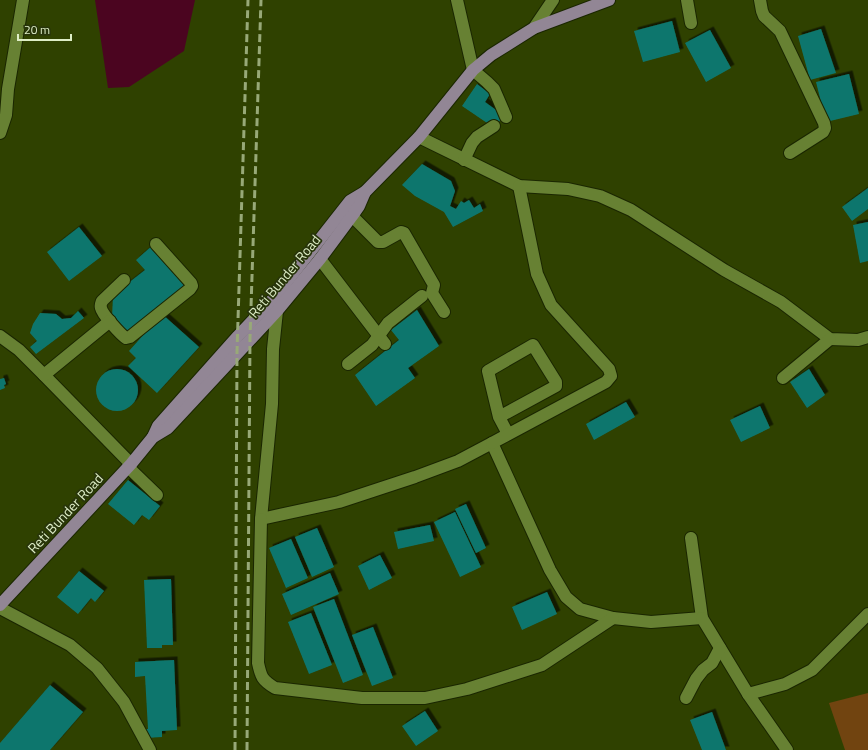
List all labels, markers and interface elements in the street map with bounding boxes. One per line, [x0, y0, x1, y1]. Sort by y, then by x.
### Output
scale bar [18, 16, 71, 42]
text: 20 m [24, 20, 50, 39]
street label: Reti Bunder Road [243, 230, 325, 322]
street label: Reti Bunder Road [22, 468, 108, 558]

